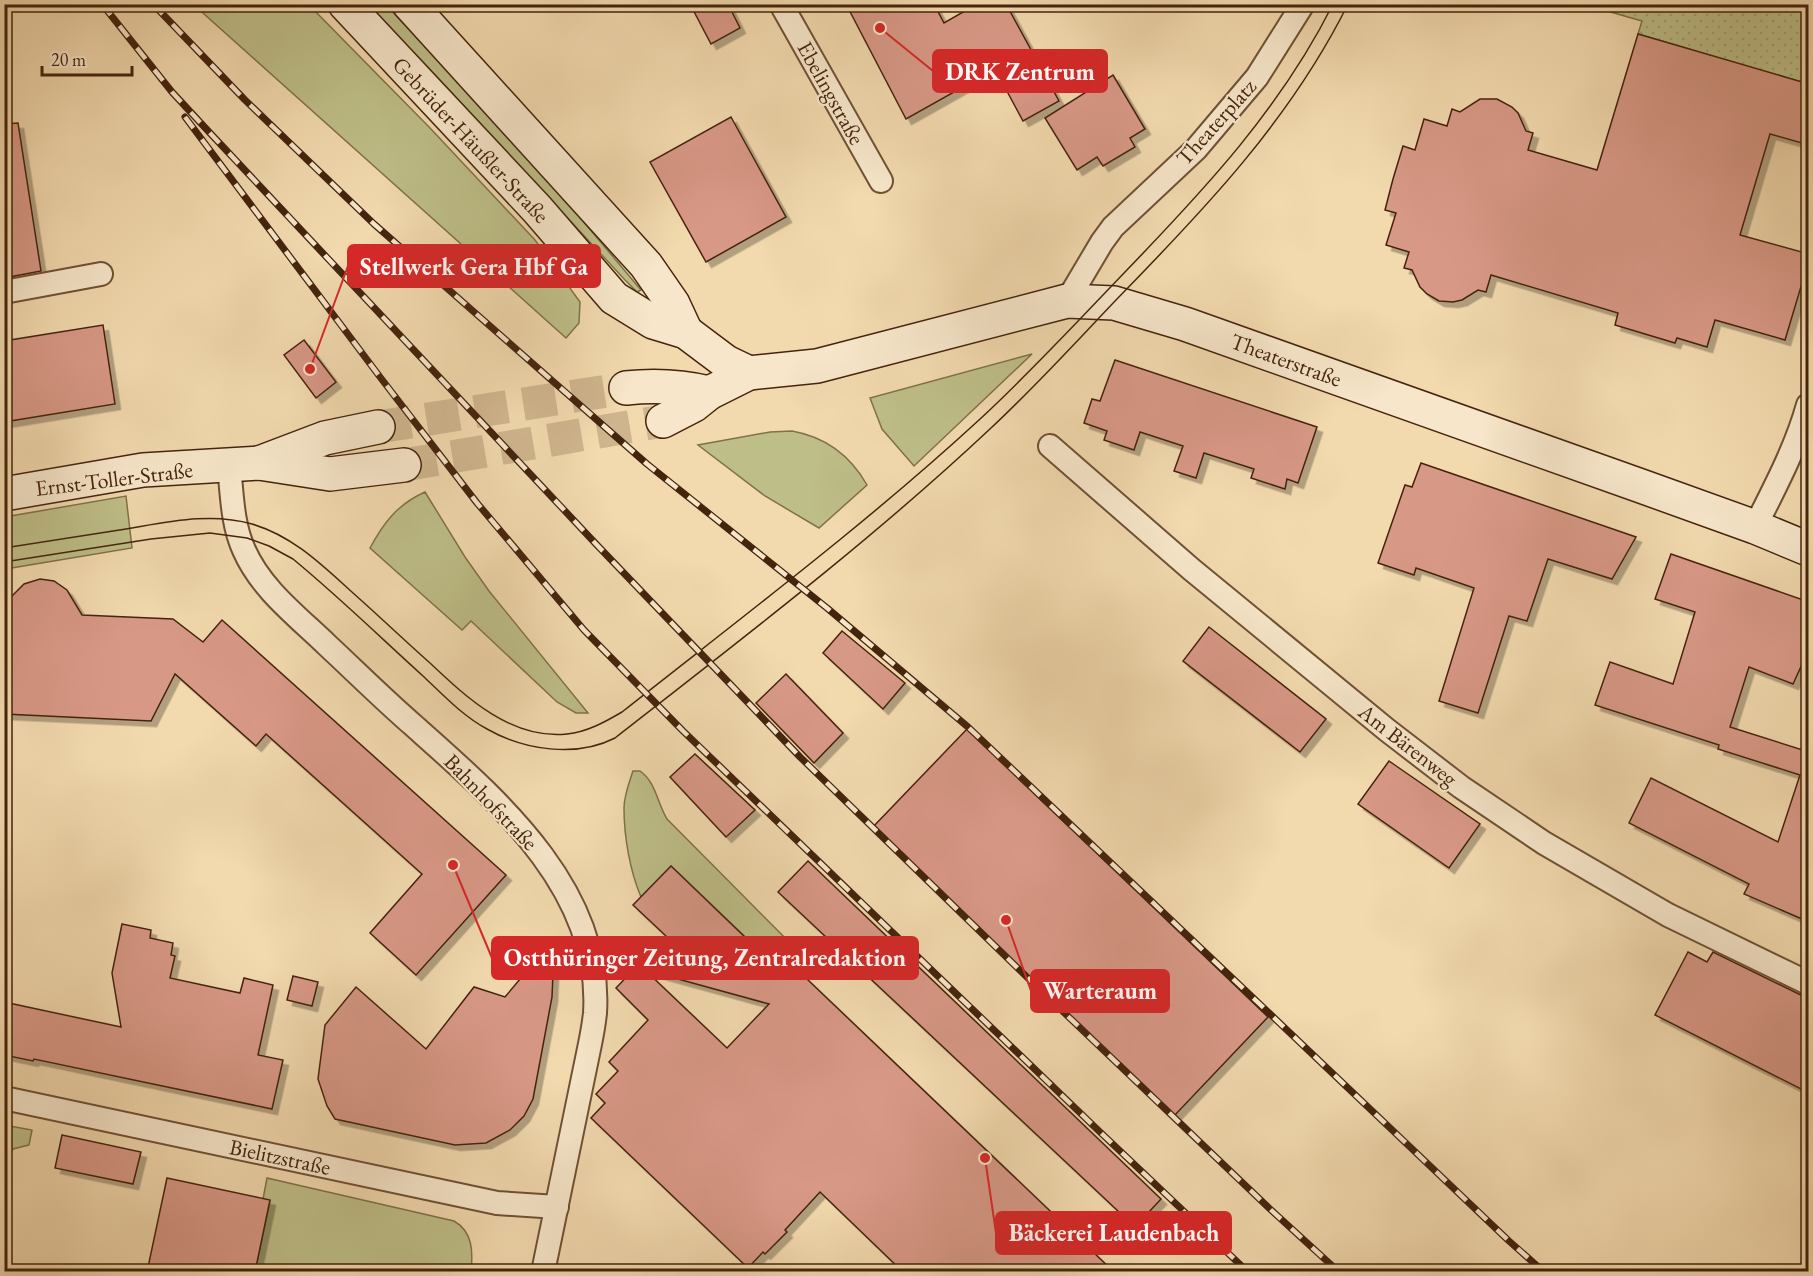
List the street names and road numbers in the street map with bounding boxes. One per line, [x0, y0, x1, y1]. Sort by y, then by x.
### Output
street label: Ebelingstraße [791, 36, 872, 150]
street label: Gebrüder-Häußler-Straße [386, 51, 556, 230]
street label: Theaterplatz [1170, 72, 1263, 171]
street label: Theaterstraße [1227, 327, 1346, 394]
street label: Ernst-Toller-Straße [34, 455, 195, 503]
street label: Am Bärenweg [1352, 697, 1464, 793]
street label: Bahnhofstraße [438, 747, 545, 857]
street label: Bielitzstraße [227, 1132, 334, 1182]

